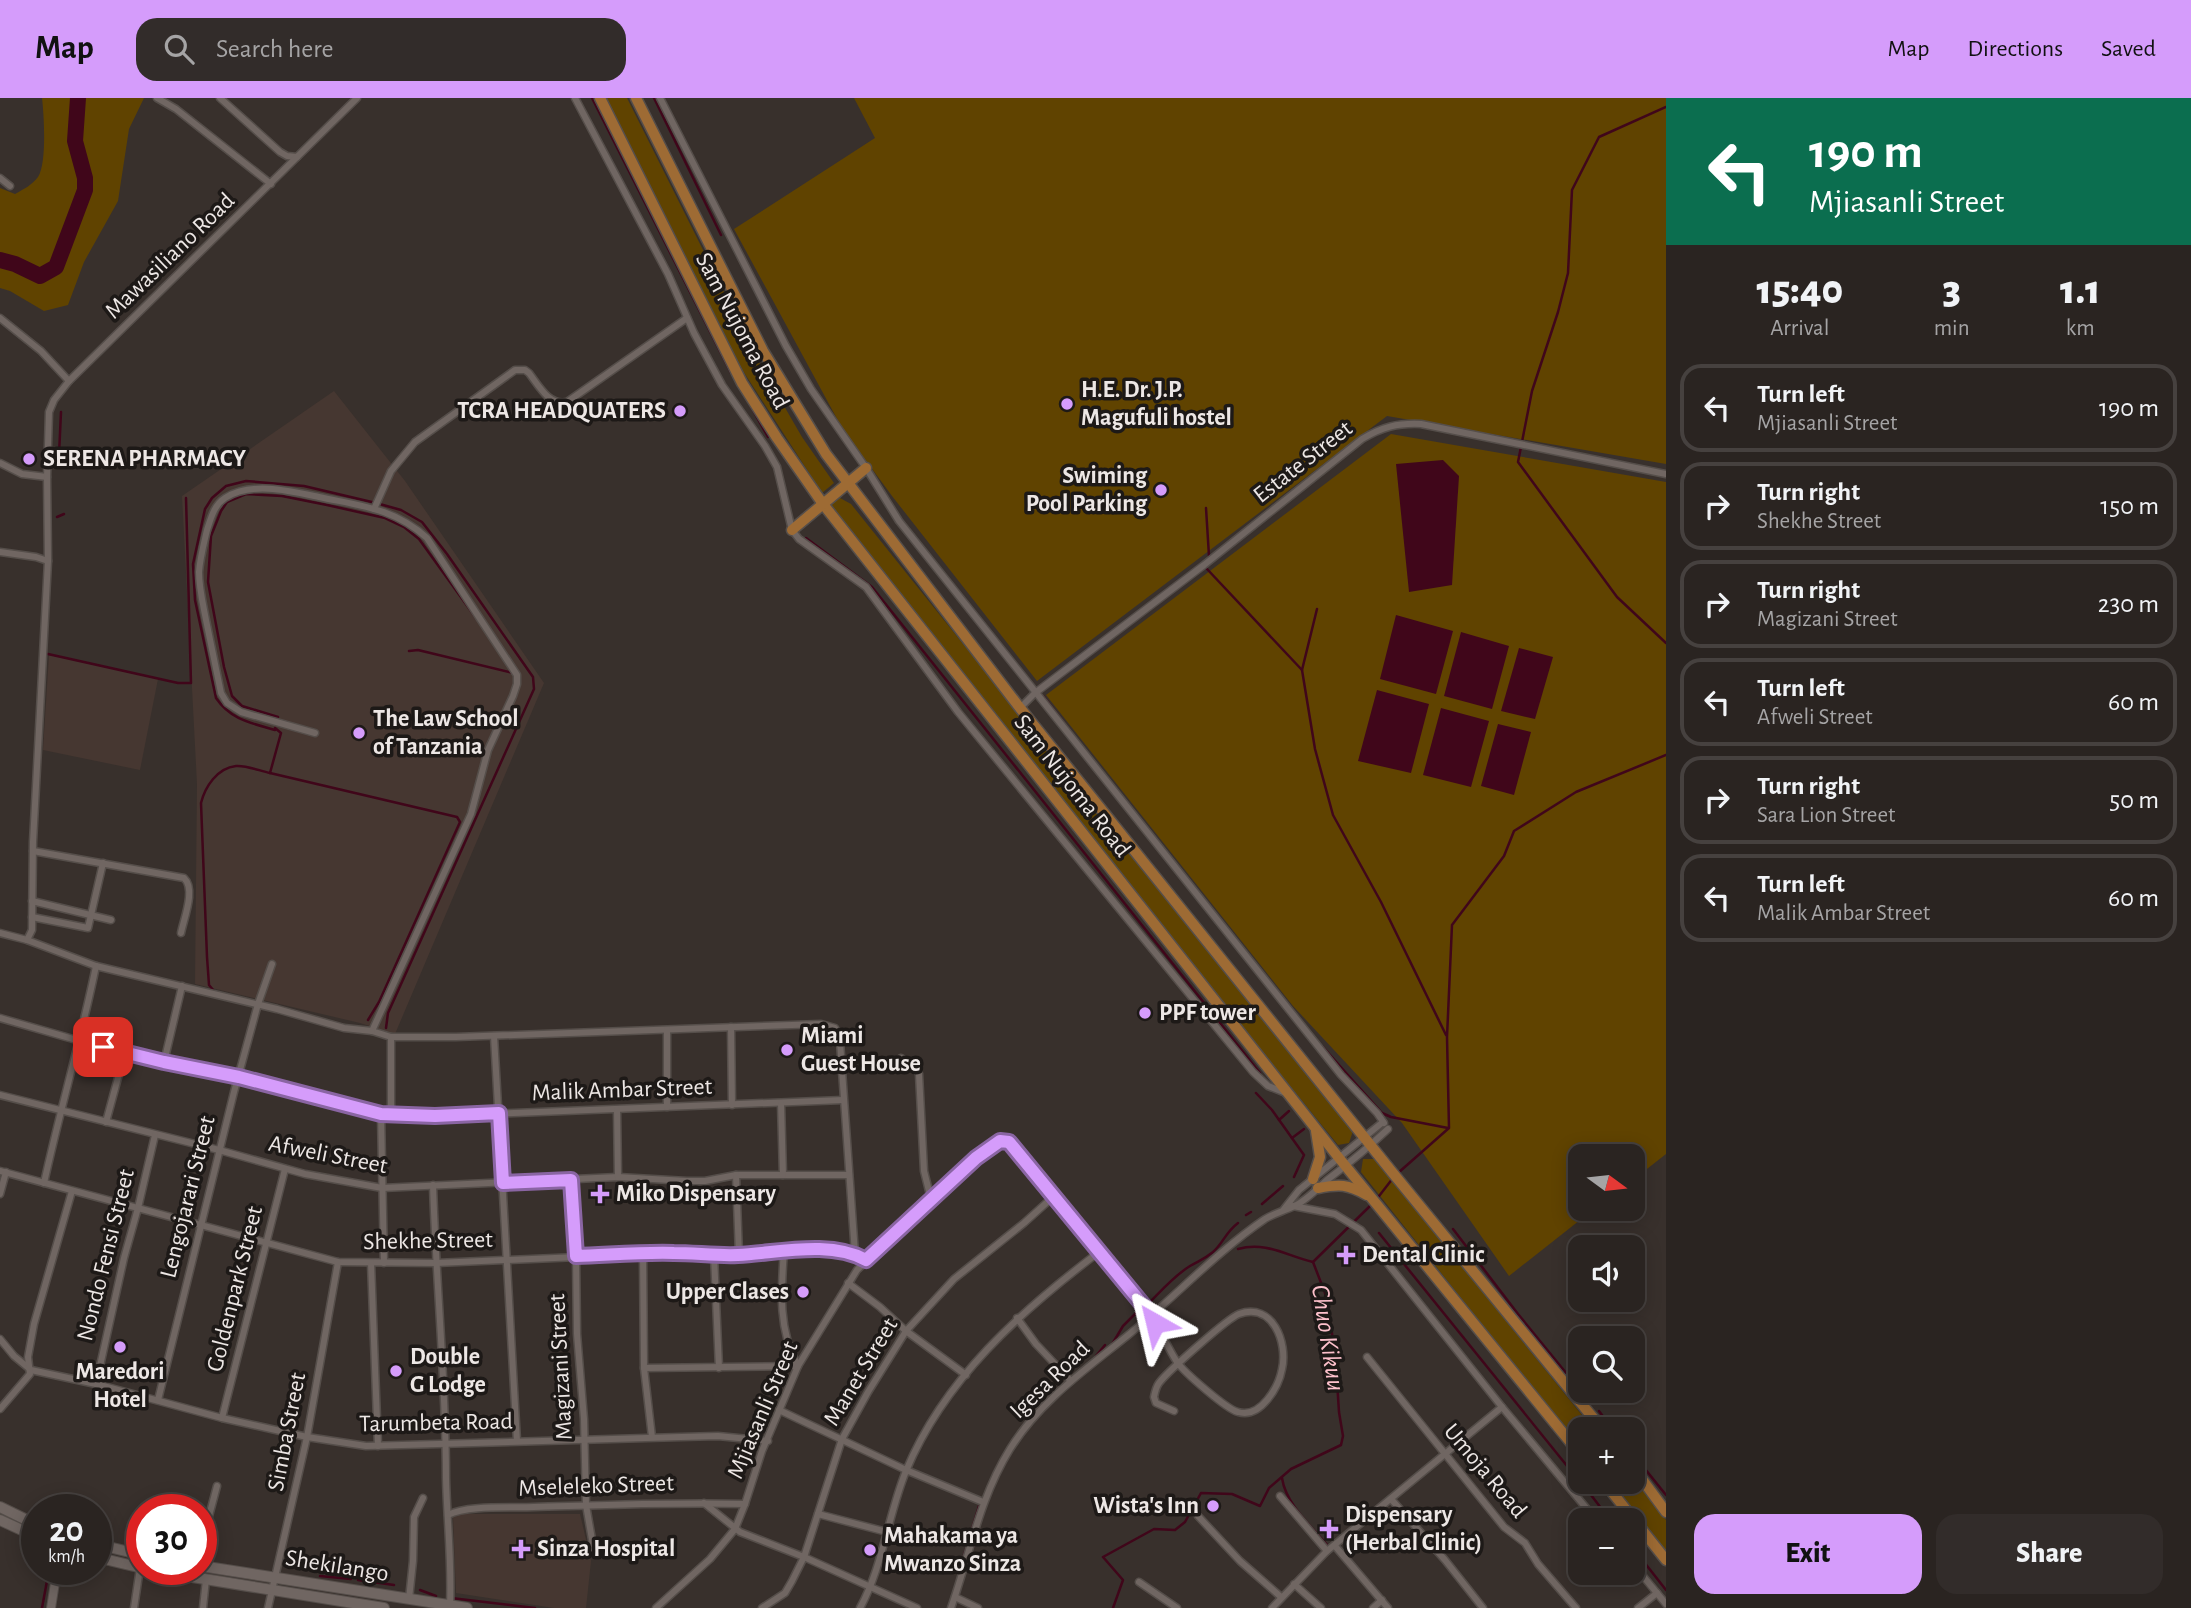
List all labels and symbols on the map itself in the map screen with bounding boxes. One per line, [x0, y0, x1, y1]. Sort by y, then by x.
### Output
street label: Mawasiliano Road [101, 188, 239, 324]
street label: Sam Nujoma Road [691, 249, 793, 413]
place label: H.E. Dr. J.P. Magufuli hostel [1081, 378, 1232, 430]
marker: H.E. Dr. J.P. Magufuli hostel [1059, 396, 1075, 412]
place label: TCRA HEADQUATERS [457, 399, 666, 423]
marker: TCRA HEADQUATERS [672, 403, 688, 419]
street label: Estate Street [1249, 416, 1357, 508]
place label: SERENA PHARMACY [43, 447, 246, 471]
marker: SERENA PHARMACY [21, 451, 37, 467]
place label: Swiming Pool Parking [1026, 464, 1148, 516]
marker: Swiming Pool Parking [1153, 482, 1169, 498]
place label: The Law School of Tanzania [373, 707, 519, 759]
street label: Sam Nujoma Road [1009, 710, 1135, 862]
marker: The Law School of Tanzania [351, 725, 367, 741]
place label: PPF tower [1159, 1001, 1256, 1025]
marker: PPF tower [1137, 1005, 1153, 1021]
pin [73, 1017, 133, 1077]
place label: Miami Guest House [801, 1024, 921, 1076]
marker: Miami Guest House [779, 1042, 795, 1058]
street label: Malik Ambar Street [531, 1075, 713, 1105]
street label: Lengojarari Street [156, 1113, 220, 1281]
street label: Afweli Street [266, 1132, 390, 1178]
north arrow [1568, 1144, 1645, 1222]
street label: Nondo Fensi Street [73, 1166, 139, 1343]
place label: Miko Dispensary [616, 1182, 776, 1206]
marker: Miko Dispensary [590, 1184, 610, 1204]
street label: Goldenpark Street [203, 1203, 267, 1374]
street label: Shekhe Street [363, 1228, 493, 1254]
place label: Dental Clinic [1362, 1243, 1485, 1267]
marker: Dental Clinic [1336, 1245, 1356, 1265]
place label: Upper Clases [666, 1280, 789, 1304]
water label: Chuo Kikuu [1307, 1283, 1349, 1393]
marker: Upper Clases [795, 1284, 811, 1300]
position arrow [1118, 1286, 1192, 1360]
street label: Magizani Street [545, 1293, 577, 1441]
street label: Manet Street [820, 1314, 903, 1430]
street label: Igesa Road [1006, 1337, 1094, 1423]
street label: Mjiasanli Street [723, 1338, 803, 1482]
marker: Maredori Hotel [112, 1339, 128, 1355]
place label: Double G Lodge [410, 1345, 486, 1397]
place label: Maredori Hotel [76, 1360, 164, 1412]
marker: Double G Lodge [388, 1363, 404, 1379]
street label: Simba Street [264, 1370, 310, 1493]
street label: Tarumbeta Road [359, 1410, 513, 1436]
street label: Umoja Road [1439, 1419, 1531, 1523]
street label: Mseleleko Street [518, 1471, 675, 1501]
speed limit sign: 30 [126, 1494, 217, 1585]
place label: Wista's Inn [1093, 1494, 1199, 1518]
marker: Wista's Inn [1205, 1498, 1221, 1514]
place label: Dispensary (Herbal Clinic) [1345, 1503, 1482, 1555]
marker: Dispensary (Herbal Clinic) [1319, 1519, 1339, 1539]
place label: Mahakama ya Mwanzo Sinza [884, 1524, 1021, 1576]
place label: Sinza Hospital [537, 1537, 675, 1561]
marker: Sinza Hospital [511, 1539, 531, 1559]
marker: Mahakama ya Mwanzo Sinza [862, 1542, 878, 1558]
street label: Shekilango [284, 1546, 390, 1586]

